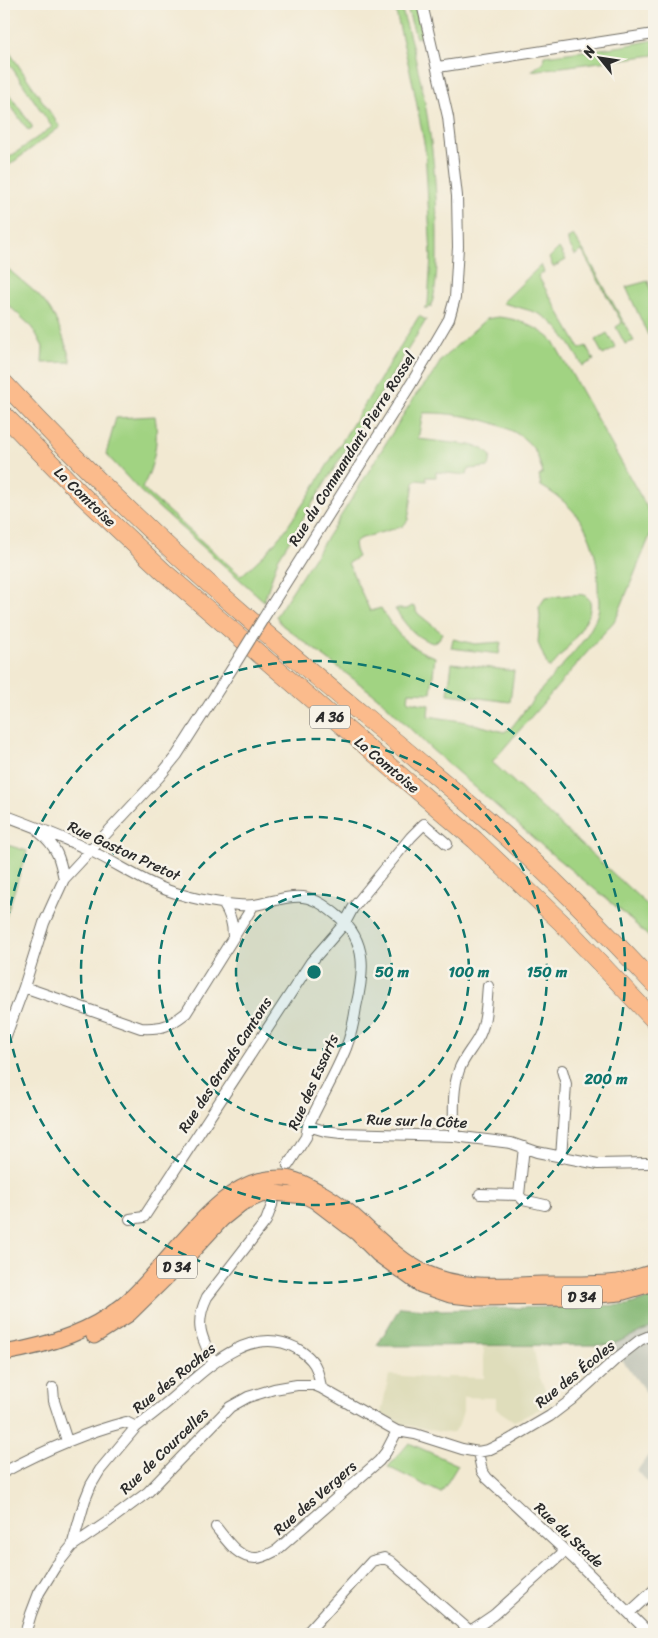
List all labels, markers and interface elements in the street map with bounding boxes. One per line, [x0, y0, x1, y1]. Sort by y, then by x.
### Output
north arrow [576, 32, 626, 82]
text: N [575, 41, 603, 63]
street label: Rue du Commandant Pierre Rossel [281, 346, 423, 551]
street label: La Comtoise [48, 460, 123, 534]
road number: A 36 [310, 706, 350, 729]
street label: La Comtoise [348, 730, 426, 800]
street label: Rue Gaston Pretot [63, 813, 186, 889]
text: 50 m [375, 959, 410, 985]
text: 100 m [449, 959, 490, 985]
text: 150 m [527, 959, 568, 985]
centre of rings [305, 963, 323, 981]
street label: Rue des Grands Cantons [171, 992, 279, 1138]
street label: Rue des Essarts [280, 1030, 346, 1134]
text: 200 m [583, 1066, 628, 1092]
street label: Rue sur la Côte [366, 1106, 468, 1136]
road number: D 34 [157, 1256, 197, 1278]
road number: D 34 [562, 1285, 602, 1308]
street label: Rue des Écoles [529, 1333, 621, 1415]
street label: Rue des Roches [126, 1336, 222, 1420]
street label: Rue de Courcelles [113, 1401, 215, 1501]
street label: Rue des Vergers [267, 1454, 363, 1542]
street label: Rue du Stade [528, 1496, 610, 1575]

